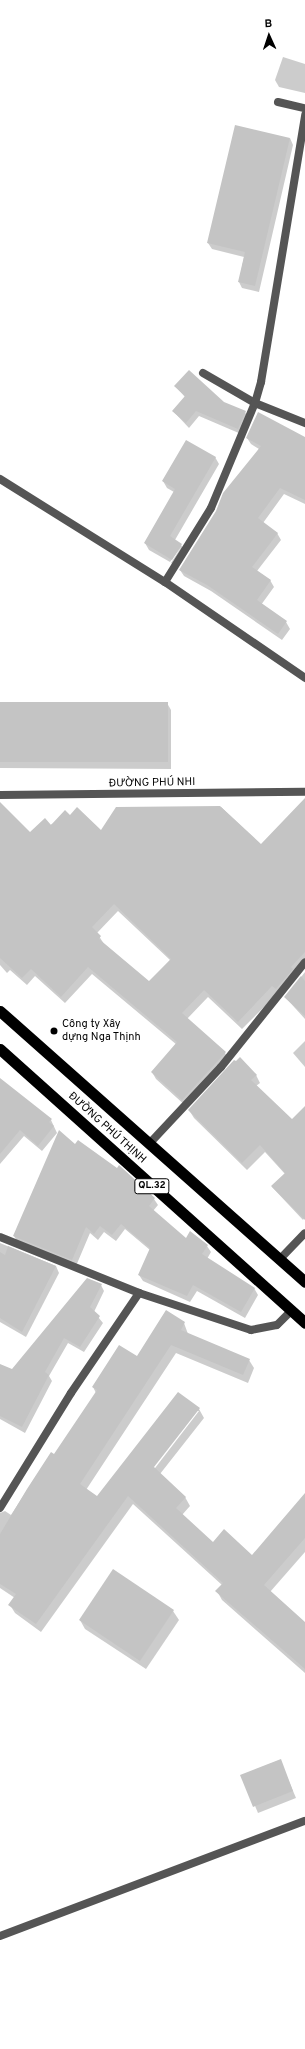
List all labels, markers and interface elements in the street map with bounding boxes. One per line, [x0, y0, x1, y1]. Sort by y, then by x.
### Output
north arrow [249, 16, 289, 56]
text: B [264, 17, 273, 31]
street label: ĐƯỜNG PHÚ NHI [109, 776, 195, 790]
place label: Công ty Xây dựng Nga Thịnh [62, 1018, 141, 1044]
marker: Công ty Xây dựng Nga Thịnh [49, 1026, 59, 1036]
street label: ĐƯỜNG PHÚ THỊNH [65, 1089, 149, 1167]
road number: QL.32 [134, 1178, 170, 1194]

